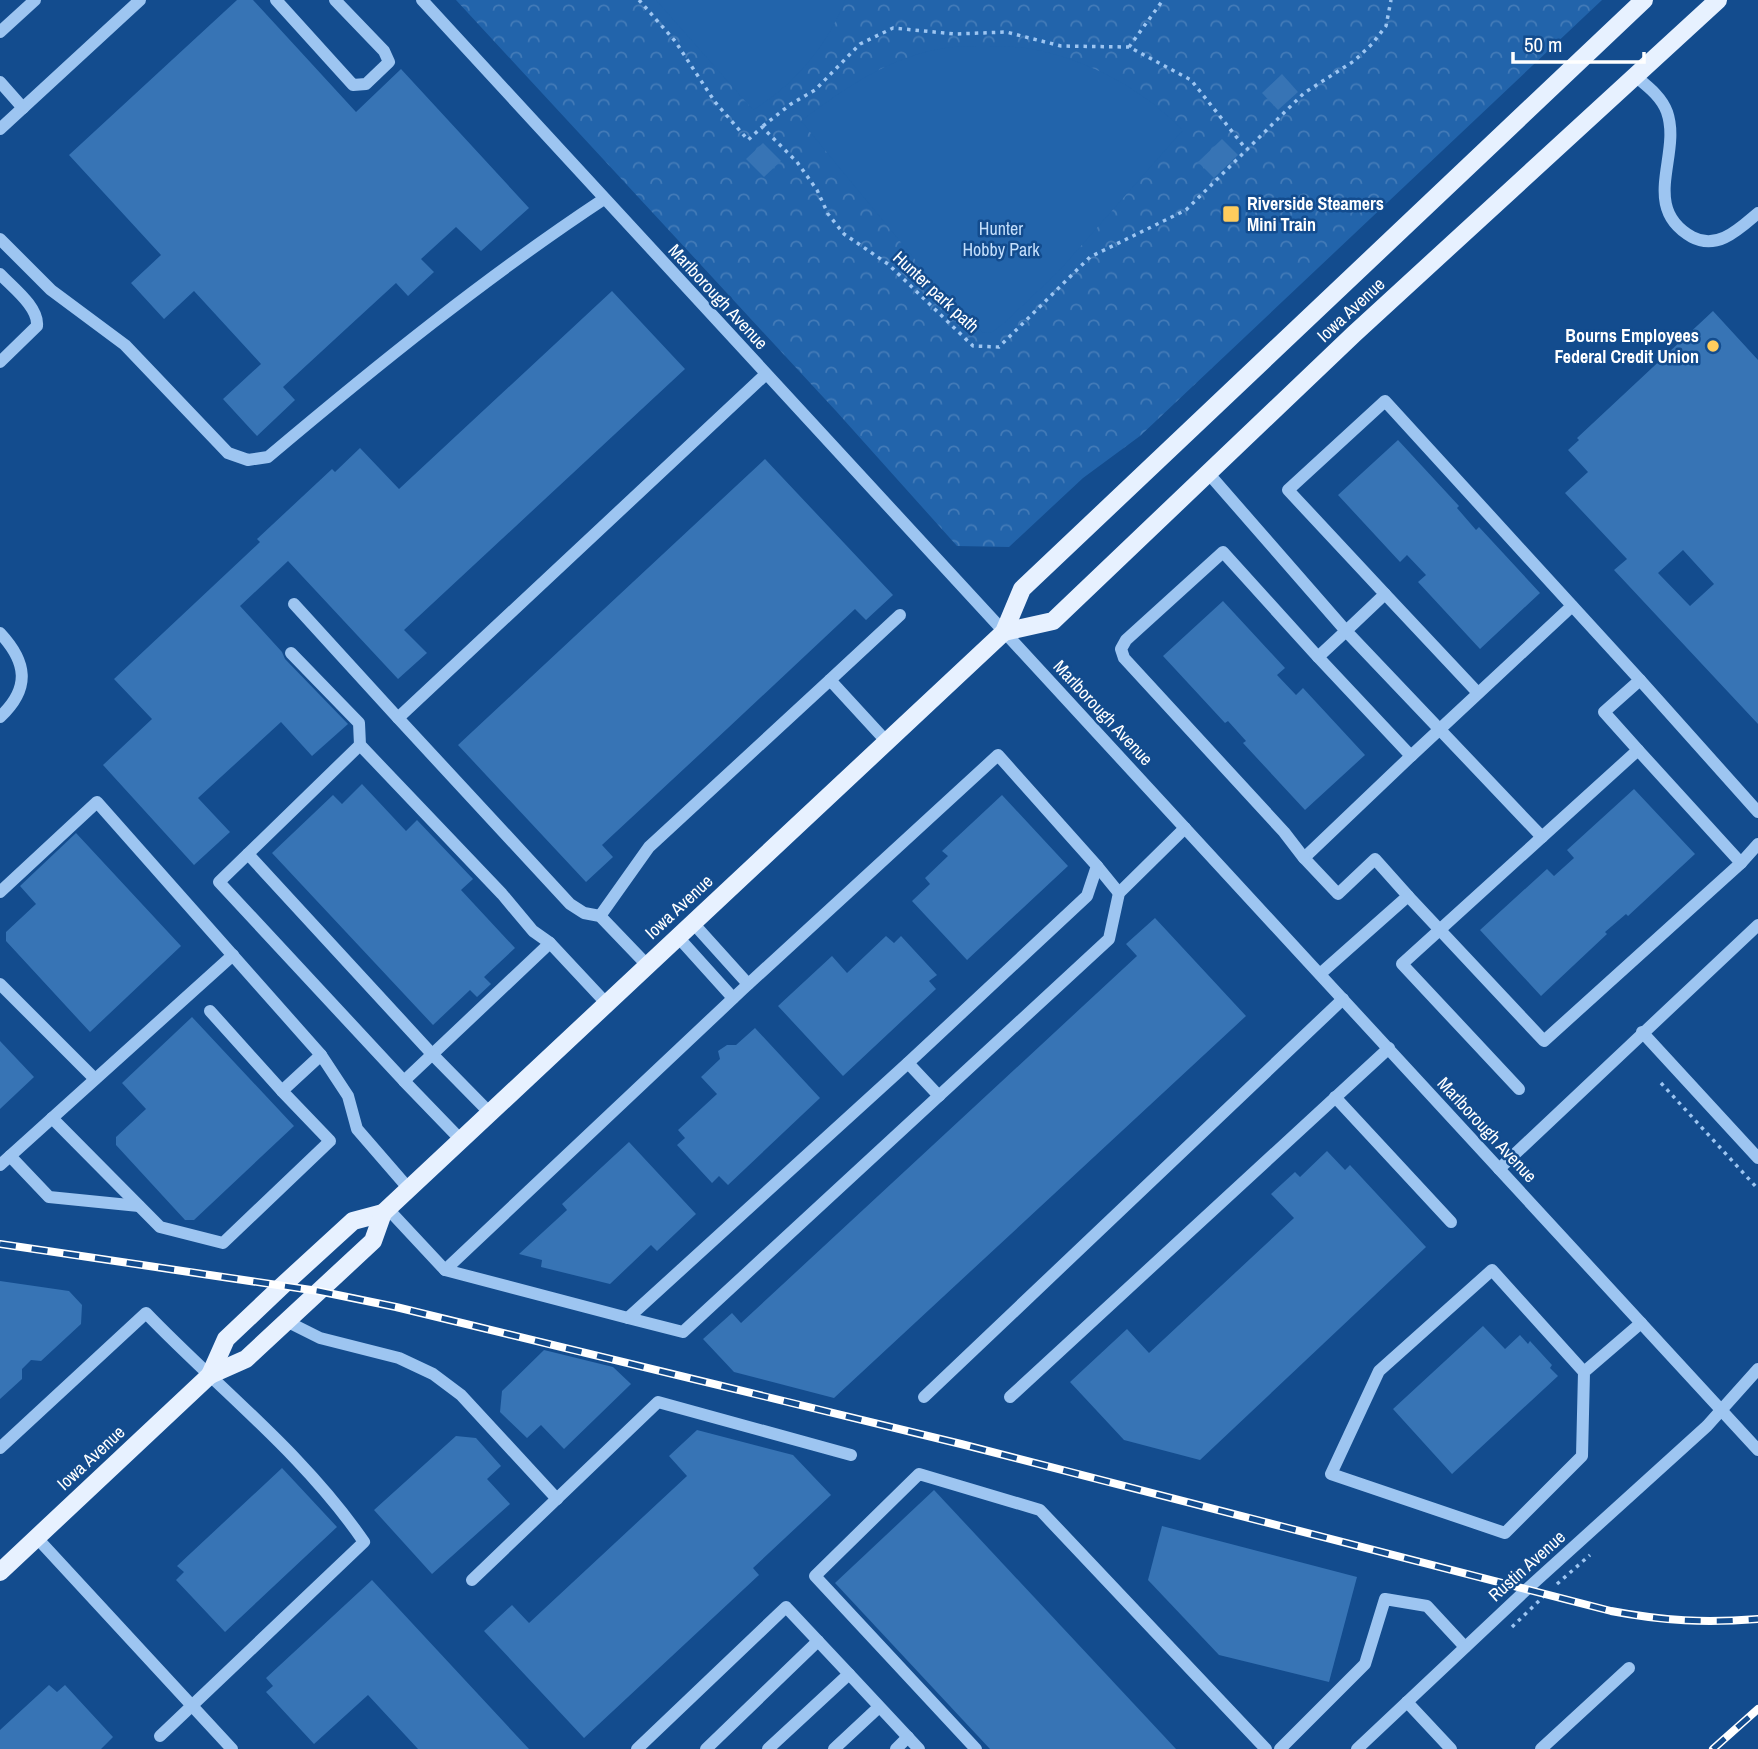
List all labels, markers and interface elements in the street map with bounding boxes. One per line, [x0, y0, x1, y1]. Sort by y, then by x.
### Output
scale bar [1513, 21, 1644, 65]
text: 50 m [1524, 30, 1562, 59]
place label: Riverside Steamers Mini Train [1247, 191, 1384, 237]
marker: Riverside Steamers Mini Train [1221, 204, 1241, 224]
park label: Hunter Hobby Park [962, 216, 1040, 262]
street label: Marlborough Avenue [663, 238, 774, 355]
street label: Hunter park path [888, 245, 985, 338]
street label: Iowa Avenue [1311, 272, 1390, 348]
place label: Bourns Employees Federal Credit Union [1555, 323, 1699, 369]
marker: Bourns Employees Federal Credit Union [1705, 338, 1721, 354]
street label: Marlborough Avenue [1048, 654, 1159, 771]
street label: Iowa Avenue [639, 869, 718, 945]
street label: Marlborough Avenue [1432, 1071, 1543, 1188]
street label: Iowa Avenue [51, 1420, 130, 1496]
street label: Rustin Avenue [1483, 1524, 1571, 1607]

